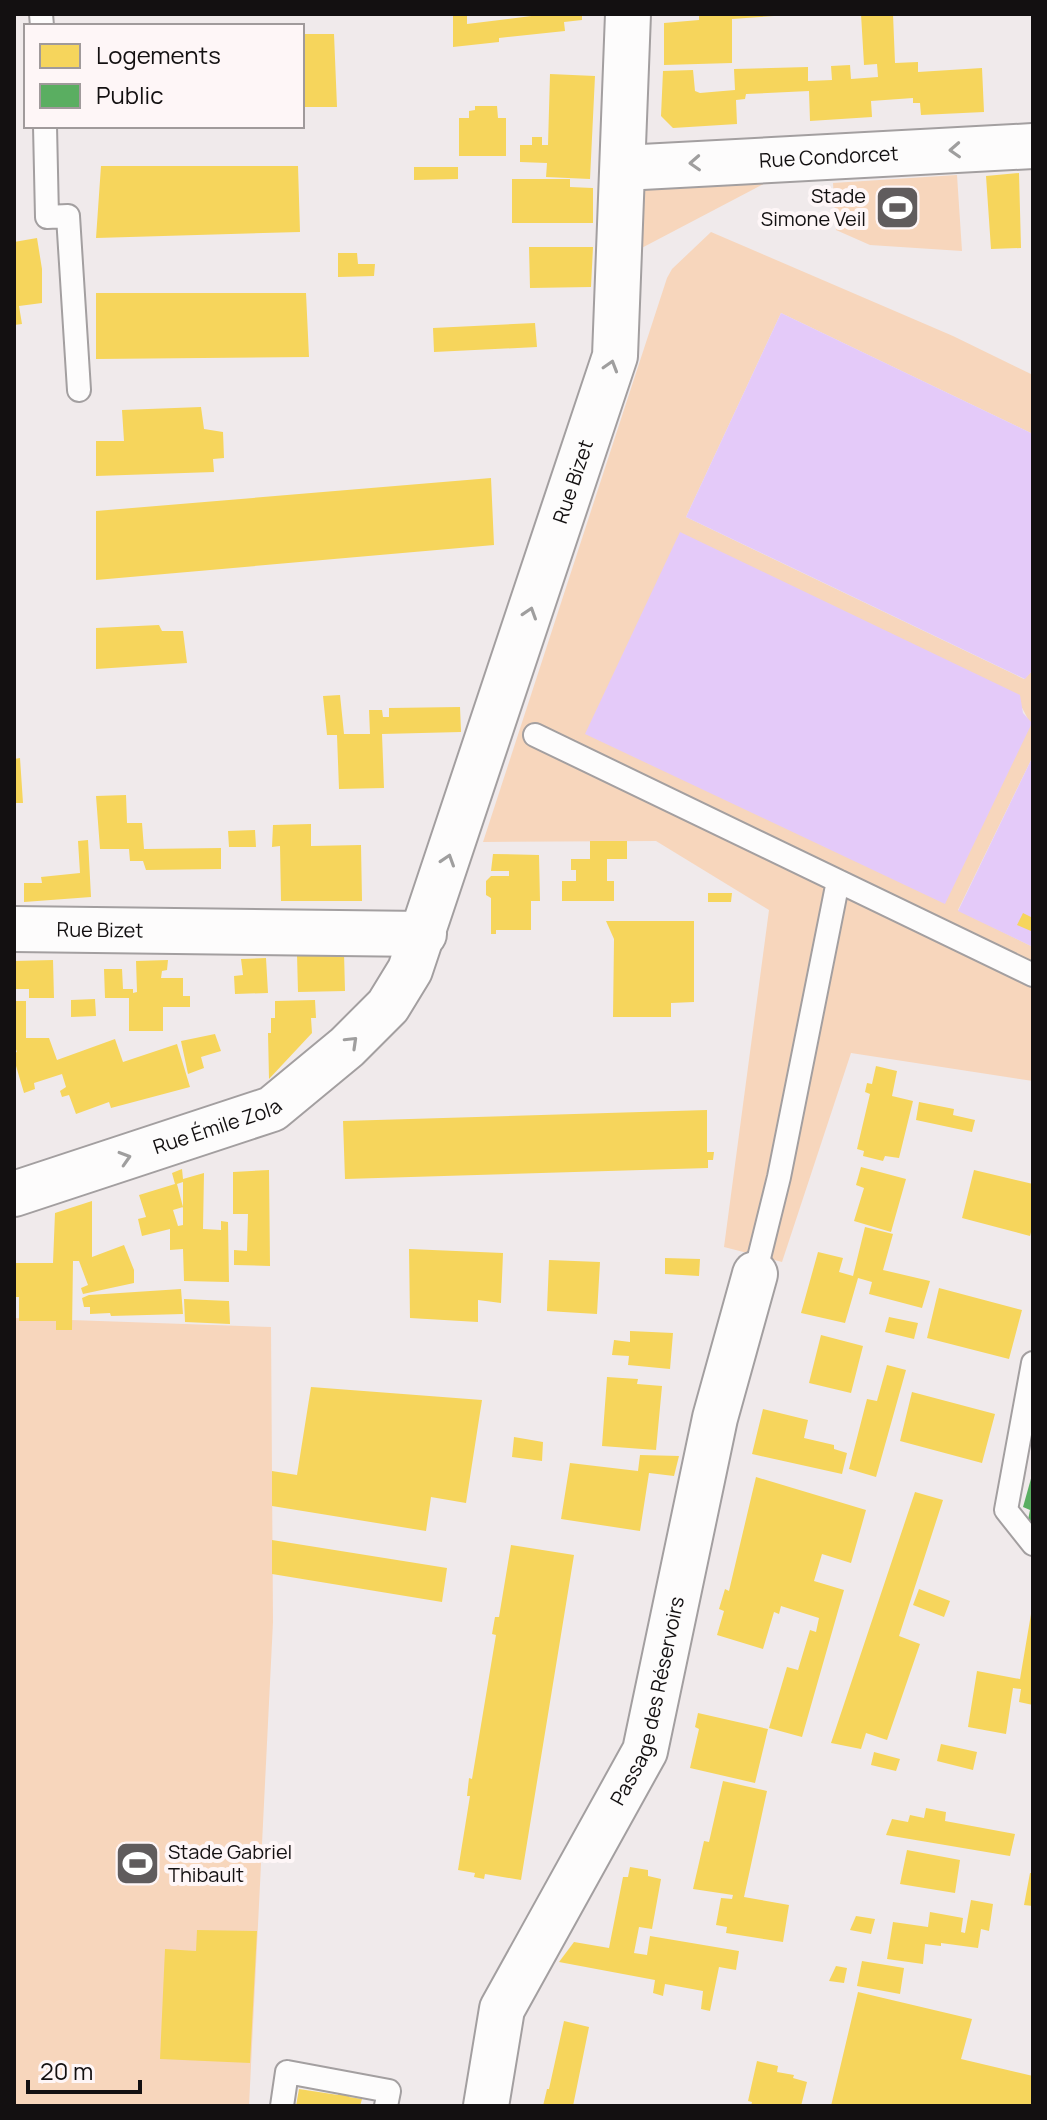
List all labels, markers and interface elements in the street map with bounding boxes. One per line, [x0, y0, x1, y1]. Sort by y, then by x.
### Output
legend [24, 24, 304, 128]
text: Logements [96, 38, 221, 71]
text: Public [96, 78, 163, 111]
street label: Rue Condorcet [758, 139, 899, 174]
one-way arrow [948, 141, 961, 158]
one-way arrow [688, 154, 701, 171]
place label: Stade Simone Veil [761, 182, 866, 232]
sports icon: Stade Simone Veil [873, 183, 921, 231]
one-way arrow [602, 360, 618, 374]
street label: Rue Bizet [546, 436, 599, 527]
one-way arrow [521, 607, 537, 621]
one-way arrow [439, 854, 455, 868]
street label: Rue Bizet [57, 916, 143, 944]
one-way arrow [343, 1037, 358, 1051]
street label: Rue Émile Zola [149, 1092, 287, 1160]
one-way arrow [118, 1151, 131, 1167]
street label: Passage des Réservoirs [604, 1594, 690, 1810]
place label: Stade Gabriel Thibault [168, 1838, 292, 1888]
sports icon: Stade Gabriel Thibault [113, 1840, 161, 1888]
scale bar [28, 2044, 140, 2094]
text: 20 m [40, 2054, 93, 2087]

